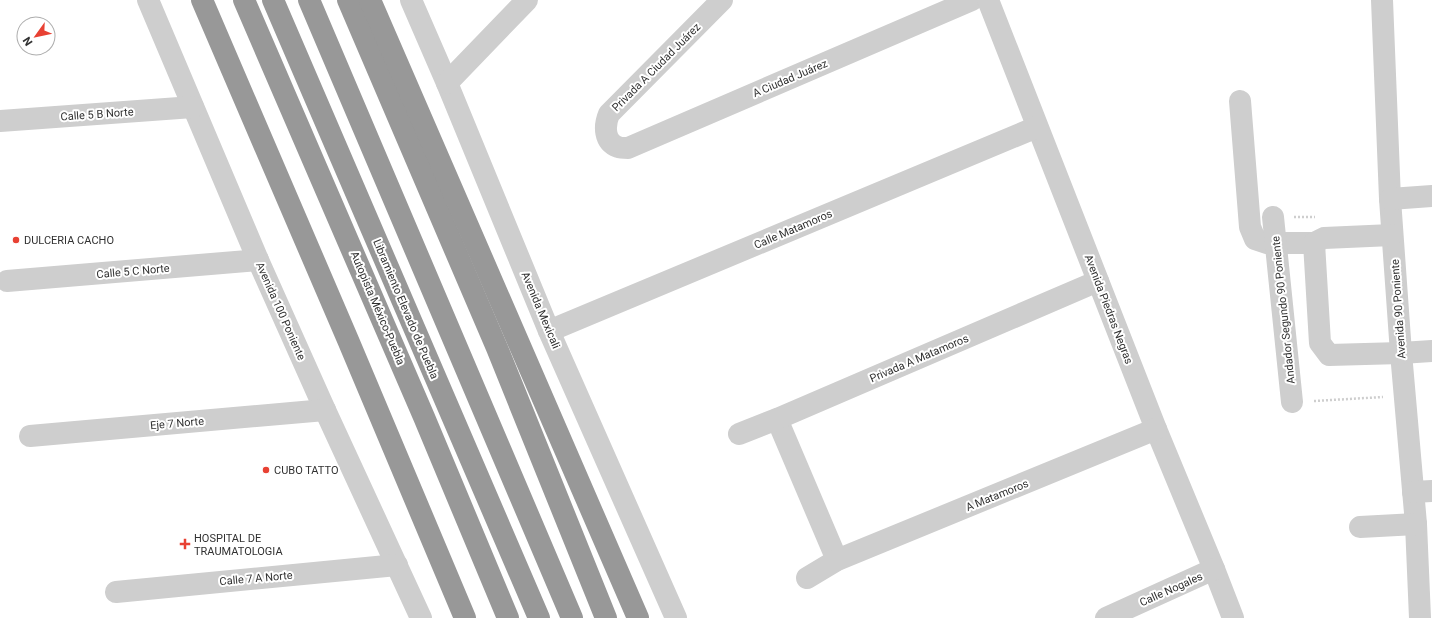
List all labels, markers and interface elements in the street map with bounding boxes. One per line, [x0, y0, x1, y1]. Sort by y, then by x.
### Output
north arrow [16, 16, 56, 56]
street label: Privada A Ciudad Juárez [610, 20, 704, 114]
text: N [20, 34, 36, 48]
street label: A Ciudad Juárez [751, 57, 830, 100]
street label: Calle 5 B Norte [60, 105, 134, 124]
street label: Calle Matamoros [752, 207, 835, 252]
place label: DULCERIA CACHO [24, 234, 114, 247]
marker: DULCERIA CACHO [11, 235, 21, 245]
street label: Andador Segundo 90 Poniente [1269, 235, 1298, 385]
street label: Libramiento Elevado de Puebla [370, 237, 441, 381]
street label: Autopista México-Puebla [348, 249, 407, 367]
street label: Avenida Piedras Negras [1082, 253, 1136, 366]
street label: Avenida 90 Poniente [1389, 258, 1408, 359]
street label: Avenida 100 Poniente [253, 260, 308, 362]
street label: Calle 5 C Norte [96, 262, 170, 281]
street label: Avenida Mexicali [518, 270, 563, 351]
street label: Privada A Matamoros [868, 332, 971, 385]
street label: Eje 7 Norte [150, 415, 205, 432]
place label: CUBO TATTO [274, 464, 338, 477]
marker: CUBO TATTO [261, 465, 271, 475]
street label: A Matamoros [964, 477, 1031, 514]
place label: HOSPITAL DE TRAUMATOLOGIA [194, 532, 283, 558]
marker: HOSPITAL DE TRAUMATOLOGIA [179, 538, 191, 550]
street label: Calle 7 A Norte [219, 569, 293, 588]
street label: Calle Nogales [1138, 570, 1205, 609]

